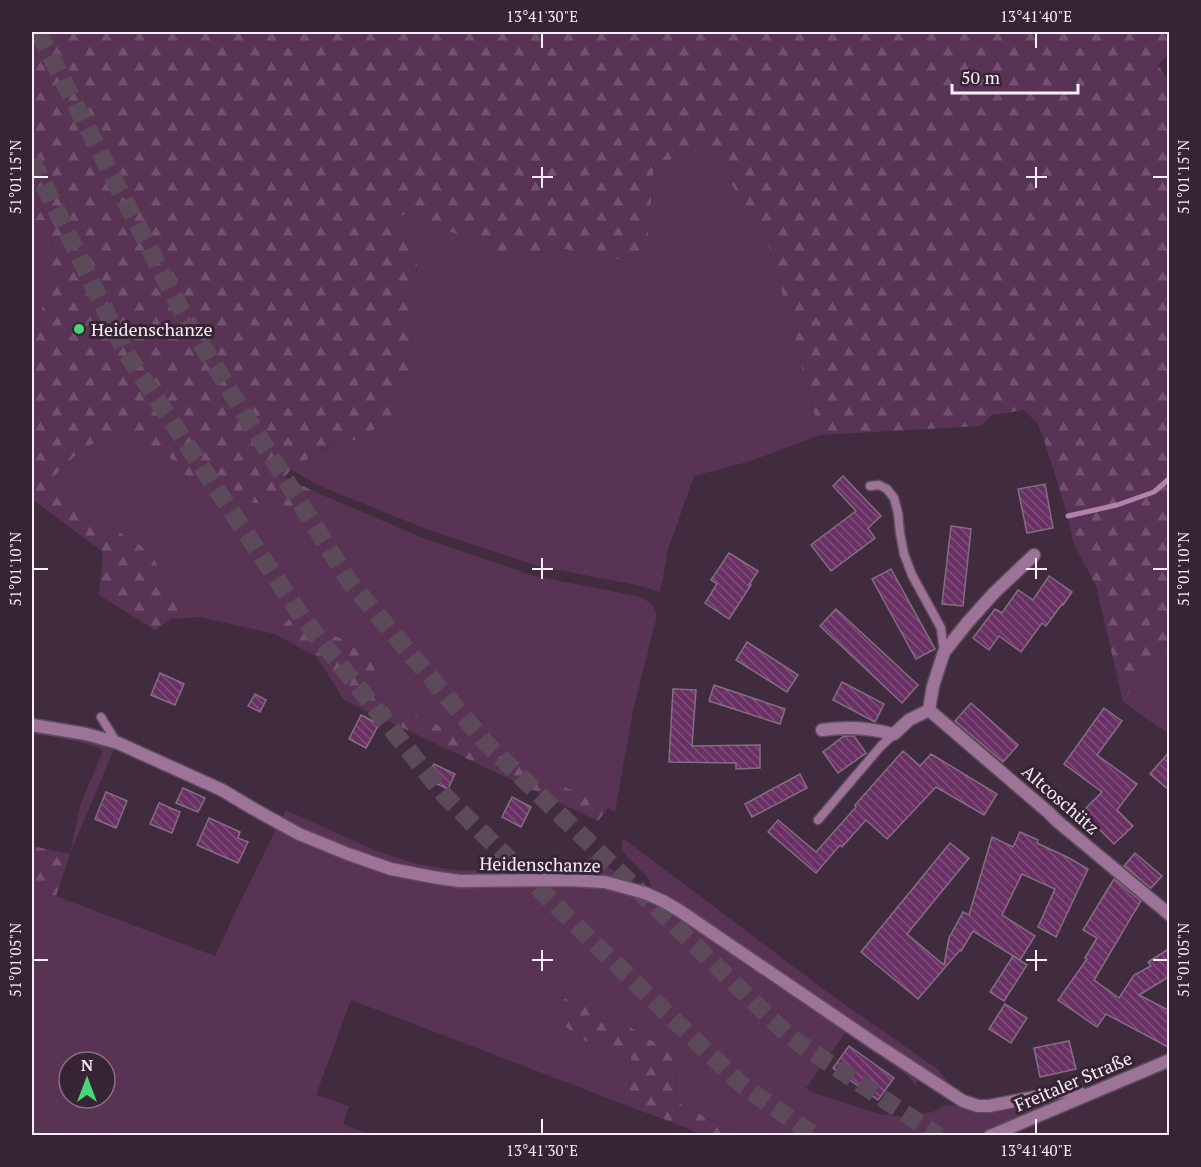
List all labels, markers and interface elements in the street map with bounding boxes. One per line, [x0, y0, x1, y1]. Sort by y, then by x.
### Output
text: 13°41'30"E [506, 6, 578, 26]
text: 13°41'40"E [1000, 6, 1072, 26]
scale bar [952, 57, 1078, 95]
text: 50 m [961, 65, 1001, 89]
text: 51°01'15"N [5, 140, 25, 214]
text: 51°01'15"N [1173, 140, 1193, 214]
place label: Heidenschanze [91, 317, 212, 341]
marker: Heidenschanze [72, 322, 86, 336]
text: 51°01'10"N [5, 532, 25, 606]
text: 51°01'10"N [1173, 532, 1193, 606]
street label: Altcoschütz [1017, 759, 1105, 839]
street label: Heidenschanze [479, 851, 601, 877]
text: 51°01'05"N [5, 923, 25, 997]
text: 51°01'05"N [1173, 923, 1193, 997]
street label: Freitaler Straße [1011, 1045, 1135, 1117]
north arrow [57, 1050, 117, 1110]
text: N [81, 1054, 93, 1076]
text: 13°41'30"E [506, 1140, 578, 1160]
text: 13°41'40"E [1000, 1140, 1072, 1160]

